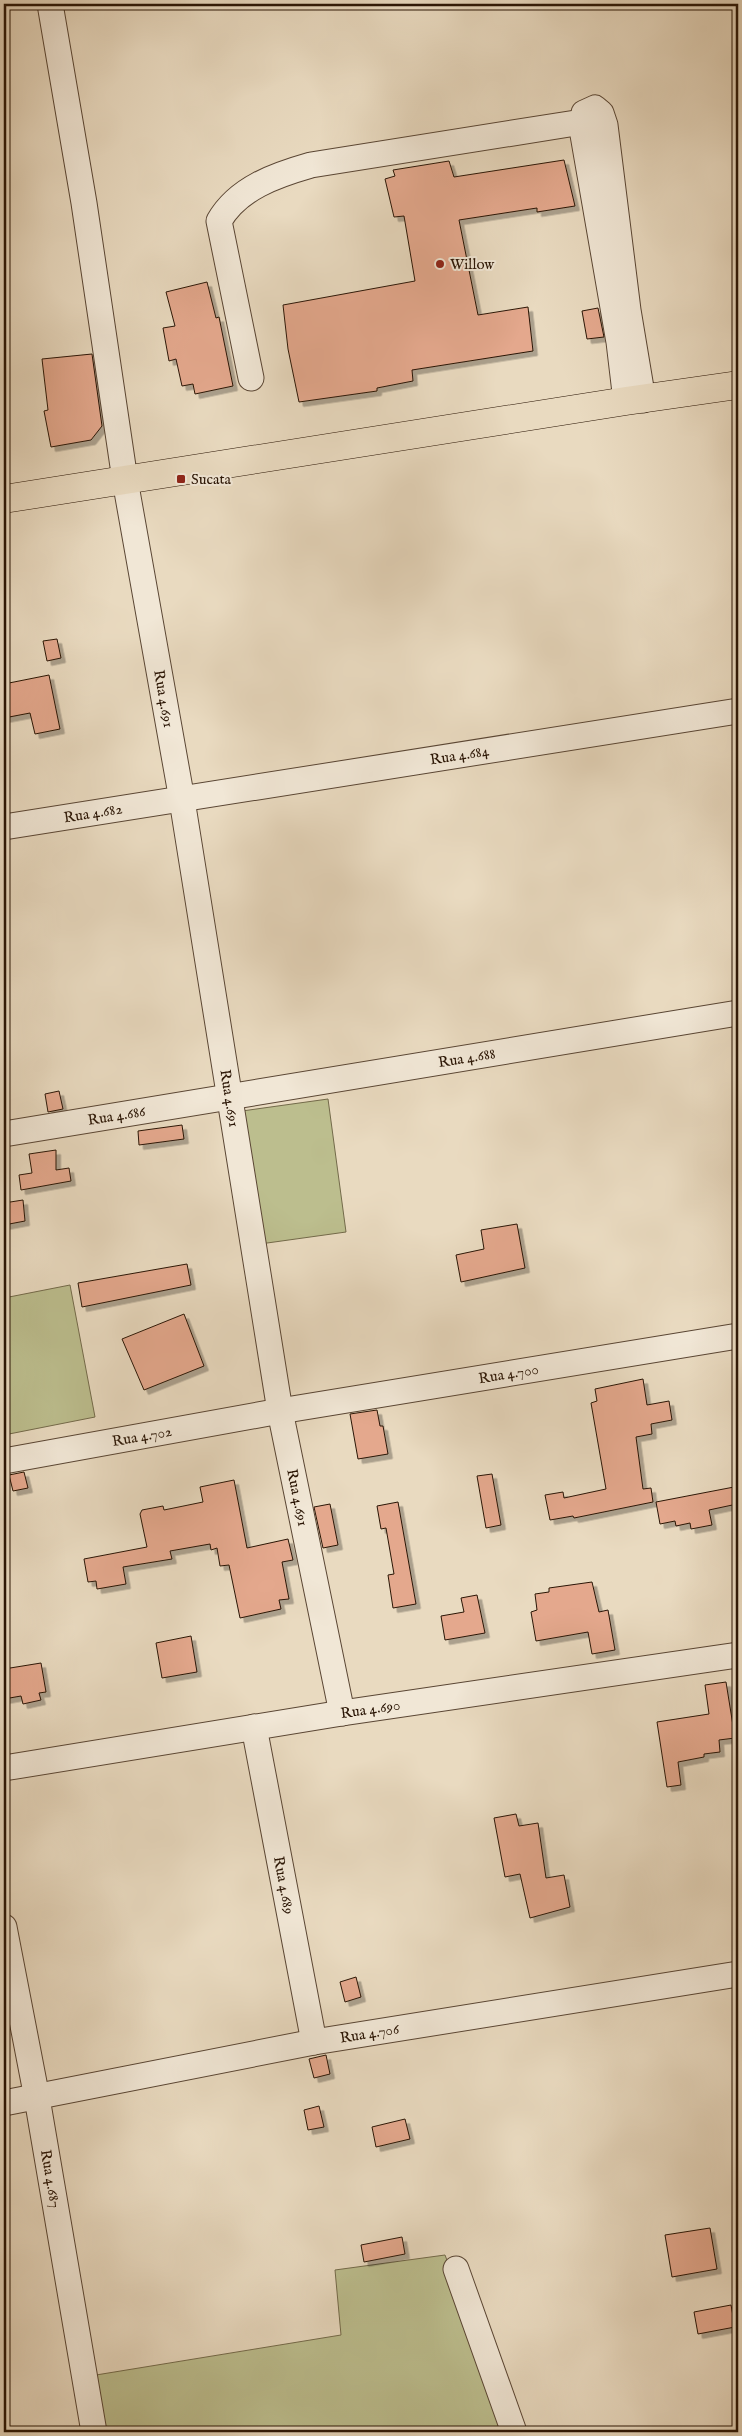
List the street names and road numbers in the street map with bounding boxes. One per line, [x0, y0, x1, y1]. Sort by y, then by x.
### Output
street label: Rua 4.691 [149, 668, 178, 729]
street label: Rua 4.684 [429, 741, 491, 769]
street label: Rua 4.682 [62, 799, 124, 827]
street label: Rua 4.688 [437, 1044, 497, 1072]
street label: Rua 4.691 [216, 1068, 244, 1129]
street label: Rua 4.686 [86, 1101, 147, 1130]
street label: Rua 4.700 [477, 1359, 540, 1388]
street label: Rua 4.702 [110, 1421, 173, 1451]
street label: Rua 4.691 [283, 1467, 313, 1528]
street label: Rua 4.690 [339, 1695, 401, 1723]
street label: Rua 4.689 [269, 1855, 299, 1916]
street label: Rua 4.706 [338, 2019, 401, 2047]
street label: Rua 4.687 [36, 2148, 65, 2209]

